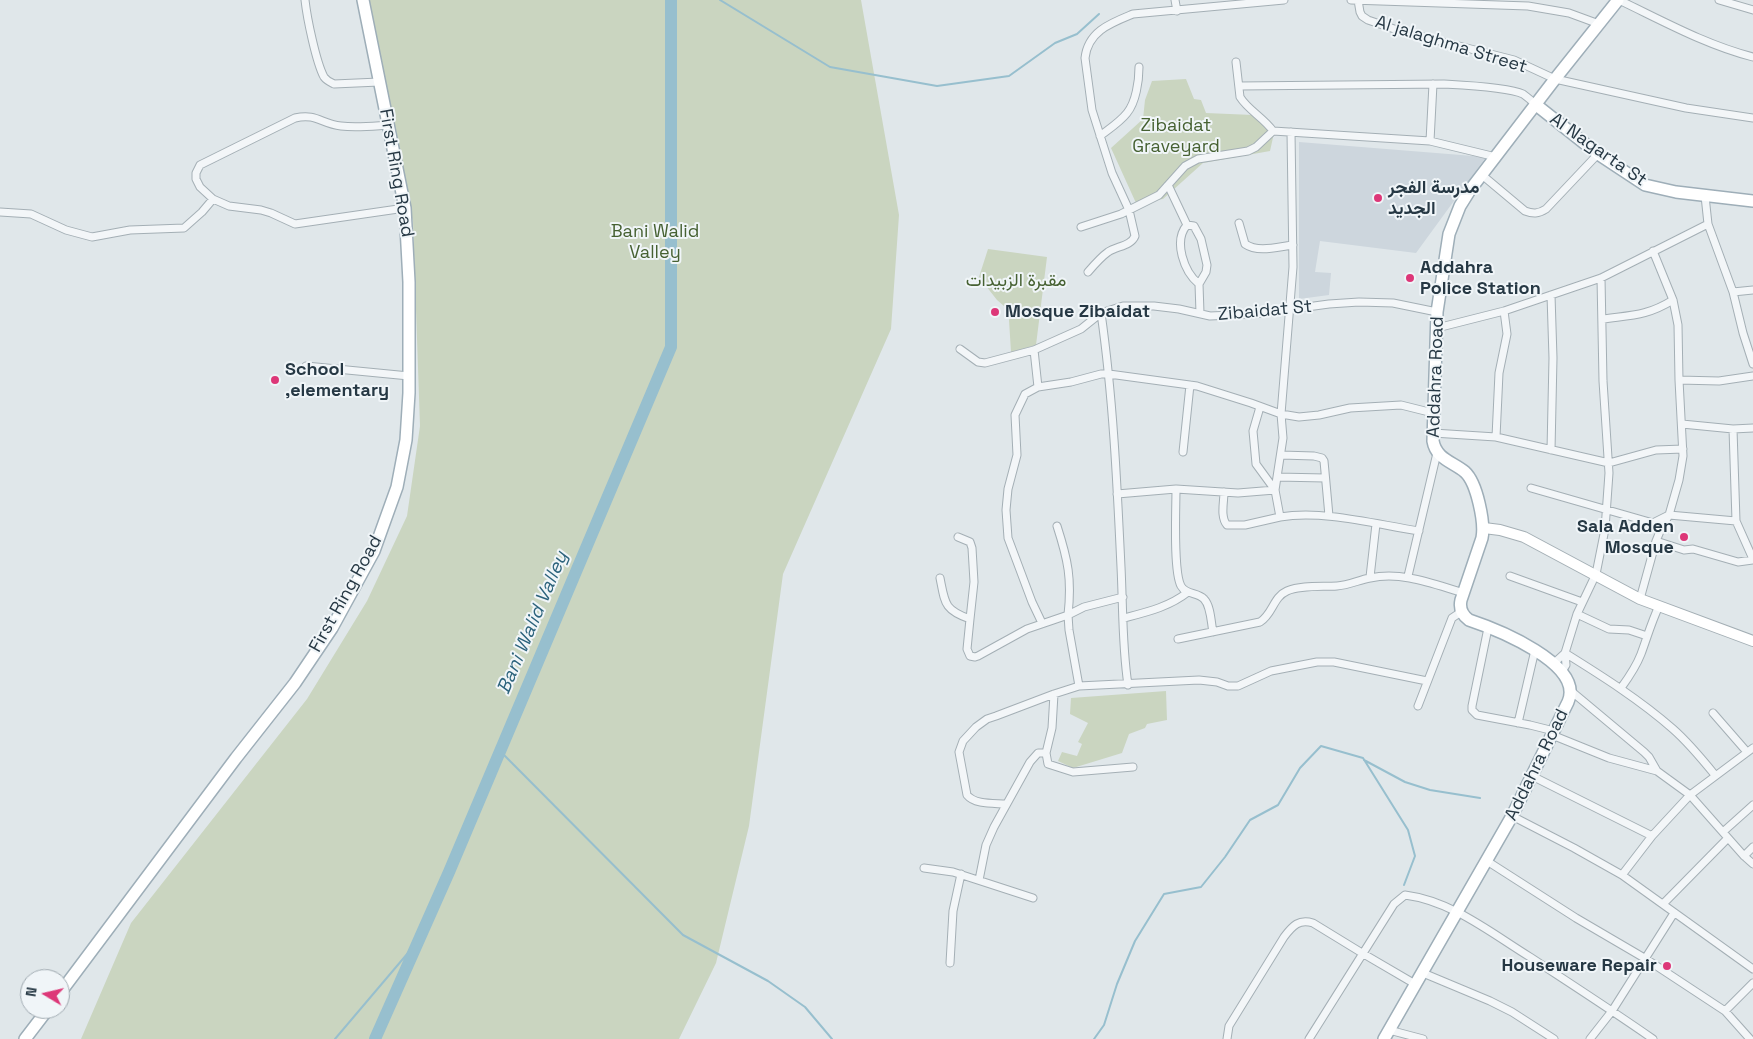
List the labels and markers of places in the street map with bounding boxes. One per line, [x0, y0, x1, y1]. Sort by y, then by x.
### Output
place label: مدرسة الفجر الجديد [1388, 177, 1480, 220]
marker: مدرسة الفجر الجديد [1372, 192, 1384, 204]
place label: Addahra Police Station [1420, 257, 1541, 300]
marker: Addahra Police Station [1404, 272, 1416, 284]
place label: Mosque Zibaidat [1005, 301, 1150, 323]
marker: Mosque Zibaidat [989, 306, 1001, 318]
place label: School ,elementary [285, 359, 389, 402]
marker: School ,elementary [269, 374, 281, 386]
place label: Sala Adden Mosque [1577, 516, 1674, 558]
marker: Sala Adden Mosque [1678, 531, 1690, 543]
place label: Houseware Repair [1501, 955, 1657, 977]
marker: Houseware Repair [1661, 960, 1673, 972]

